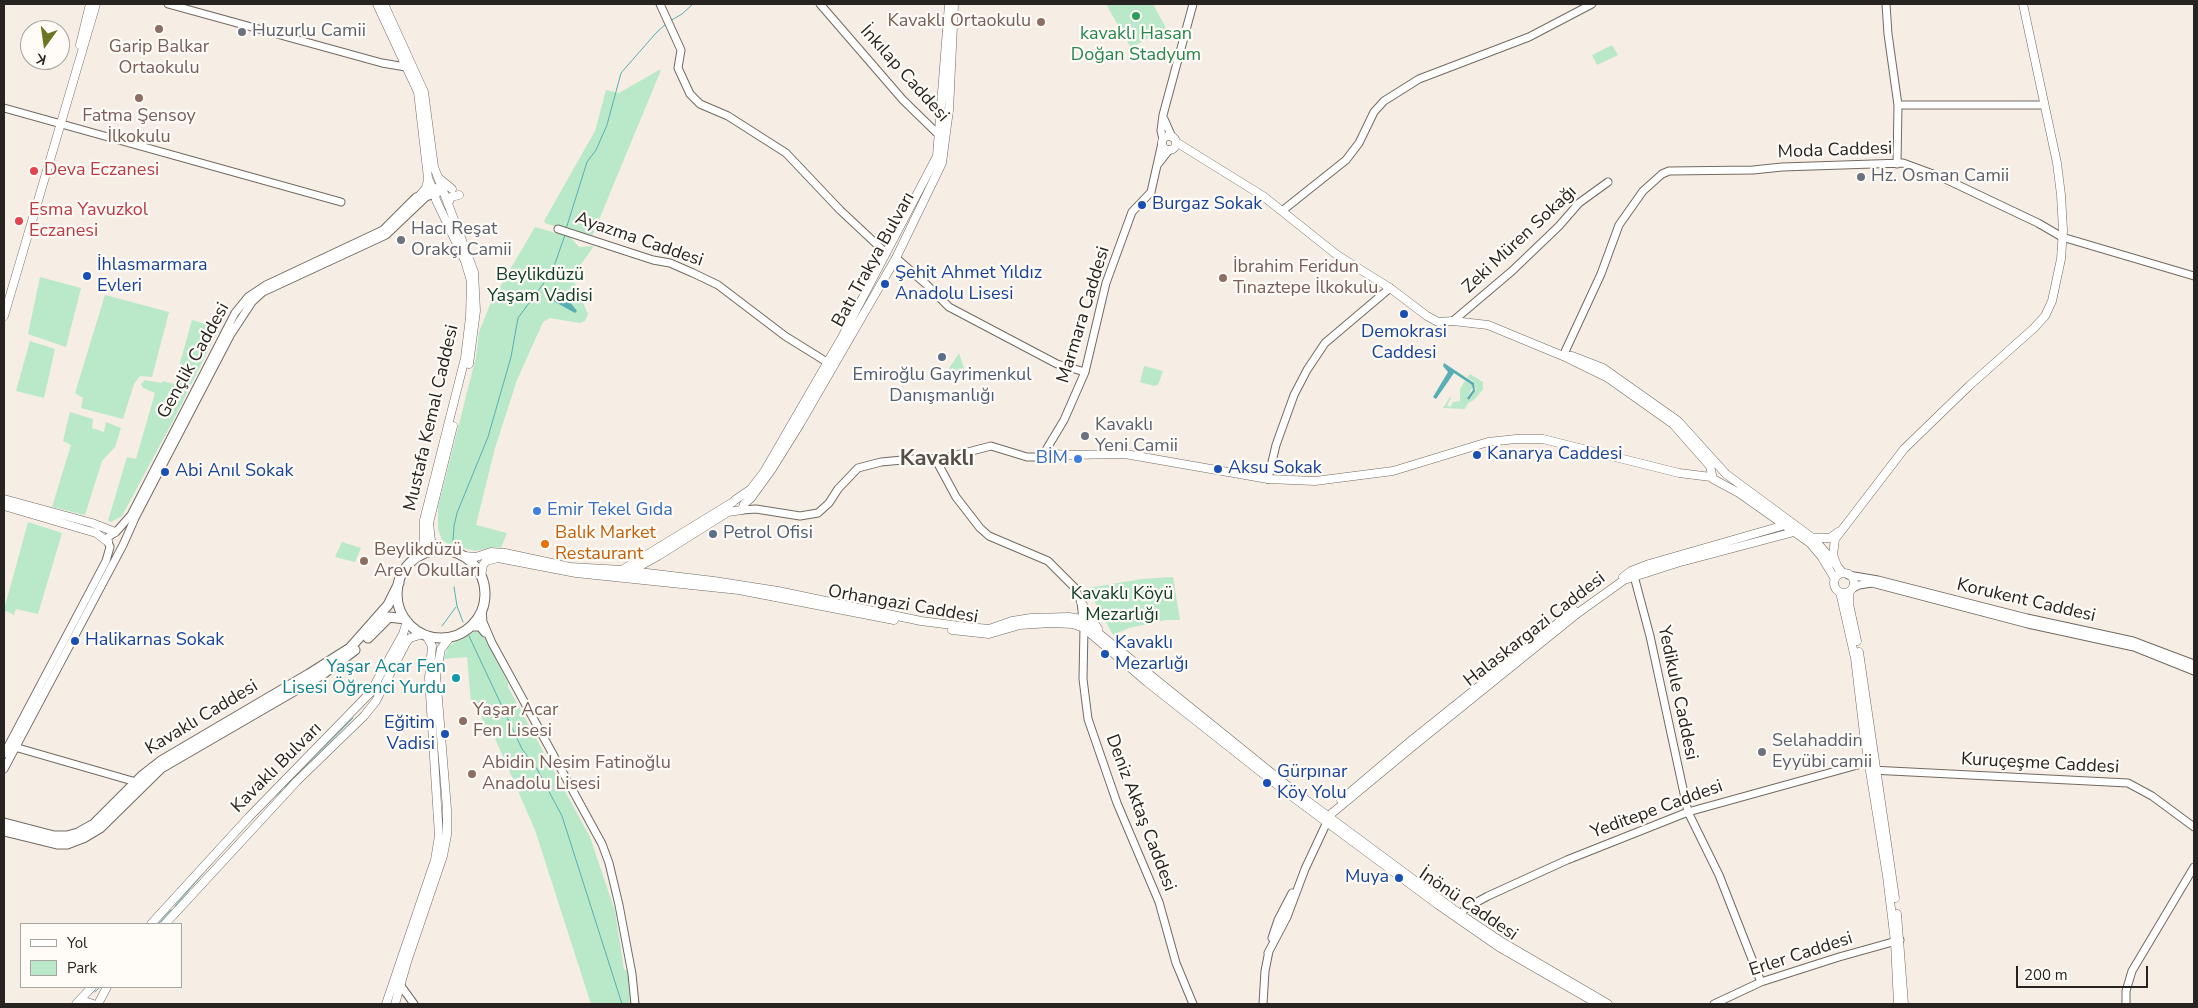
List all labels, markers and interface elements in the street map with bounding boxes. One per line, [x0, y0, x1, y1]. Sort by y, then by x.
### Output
marker: kavaklı Hasan Doğan Stadyum [1130, 10, 1142, 22]
place label: Kavaklı Ortaokulu [887, 11, 1031, 33]
marker: Kavaklı Ortaokulu [1035, 16, 1047, 28]
north arrow [20, 20, 70, 70]
place label: Huzurlu Camii [252, 21, 366, 43]
street label: İnkılap Caddesi [855, 21, 953, 127]
marker: Garip Balkar Ortaokulu [153, 23, 165, 35]
place label: kavaklı Hasan Doğan Stadyum [1071, 24, 1201, 66]
marker: Huzurlu Camii [236, 26, 248, 38]
place label: Garip Balkar Ortaokulu [109, 37, 209, 80]
text: K [35, 49, 48, 69]
marker: Fatma Şensoy İlkokulu [133, 92, 145, 104]
place label: Fatma Şensoy İlkokulu [82, 106, 196, 148]
street label: Moda Caddesi [1777, 138, 1893, 164]
place label: Deva Eczanesi [44, 160, 159, 182]
marker: Deva Eczanesi [28, 165, 40, 177]
place label: Hz. Osman Camii [1871, 166, 2009, 188]
marker: Hz. Osman Camii [1855, 171, 1867, 183]
street label: Zeki Müren Sokağı [1458, 182, 1582, 298]
street label: Batı Trakya Bulvarı [828, 189, 920, 331]
place label: Burgaz Sokak [1152, 194, 1262, 216]
marker: Burgaz Sokak [1136, 199, 1148, 211]
place label: Esma Yavuzkol Eczanesi [29, 200, 148, 242]
street label: Ayazma Caddesi [572, 208, 706, 272]
marker: Esma Yavuzkol Eczanesi [13, 215, 25, 227]
place label: Hacı Reşat Orakçı Camii [411, 219, 512, 262]
marker: Hacı Reşat Orakçı Camii [395, 234, 407, 246]
street label: Marmara Caddesi [1053, 244, 1115, 386]
place label: İhlasmarmara Evleri [97, 255, 208, 298]
place label: İbrahim Feridun Tınaztepe İlkokulu [1233, 257, 1378, 300]
place label: Şehit Ahmet Yıldız Anadolu Lisesi [895, 263, 1042, 306]
park label: Beylikdüzü Yaşam Vadisi [487, 265, 593, 308]
marker: İhlasmarmara Evleri [81, 270, 93, 282]
marker: İbrahim Feridun Tınaztepe İlkokulu [1217, 272, 1229, 284]
marker: Şehit Ahmet Yıldız Anadolu Lisesi [879, 278, 891, 290]
street label: Gençlik Caddesi [153, 299, 235, 423]
marker: Demokrasi Caddesi [1398, 308, 1410, 320]
place label: Demokrasi Caddesi [1361, 322, 1447, 364]
street label: Mustafa Kemal Caddesi [400, 323, 464, 513]
marker: Emiroğlu Gayrimenkul Danışmanlığı [936, 351, 948, 363]
place label: Emiroğlu Gayrimenkul Danışmanlığı [852, 365, 1032, 408]
place label: Kavaklı Yeni Camii [1095, 415, 1178, 458]
marker: Kavaklı Yeni Camii [1079, 430, 1091, 442]
place label: Kanarya Caddesi [1487, 444, 1623, 466]
district label: Kavaklı [900, 447, 974, 473]
place label: BİM [1036, 448, 1068, 470]
marker: Kanarya Caddesi [1471, 449, 1483, 461]
marker: BİM [1072, 453, 1084, 465]
place label: Aksu Sokak [1228, 458, 1322, 480]
place label: Abi Anıl Sokak [175, 461, 293, 483]
marker: Aksu Sokak [1212, 463, 1224, 475]
marker: Abi Anıl Sokak [159, 466, 171, 478]
place label: Emir Tekel Gıda [547, 500, 673, 522]
marker: Emir Tekel Gıda [531, 505, 543, 517]
place label: Balık Market Restaurant [555, 523, 656, 566]
place label: Petrol Ofisi [723, 523, 813, 545]
marker: Petrol Ofisi [707, 528, 719, 540]
marker: Balık Market Restaurant [539, 538, 551, 550]
place label: Beylikdüzü Arev Okulları [374, 540, 481, 582]
marker: Beylikdüzü Arev Okulları [358, 555, 370, 567]
street label: Halaskargazi Caddesi [1460, 568, 1610, 692]
street label: Korukent Caddesi [1954, 575, 2098, 627]
street label: Orhangazi Caddesi [826, 581, 980, 629]
park label: Kavaklı Köyü Mezarlığı [1071, 584, 1173, 626]
street label: Yedikule Caddesi [1652, 624, 1702, 762]
place label: Halikarnas Sokak [85, 630, 224, 652]
place label: Kavaklı Mezarlığı [1115, 633, 1188, 676]
marker: Halikarnas Sokak [69, 635, 81, 647]
marker: Kavaklı Mezarlığı [1099, 648, 1111, 660]
place label: Yaşar Acar Fen Lisesi Öğrenci Yurdu [282, 657, 446, 700]
marker: Yaşar Acar Fen Lisesi Öğrenci Yurdu [450, 672, 462, 684]
street label: Kavaklı Caddesi [142, 676, 262, 760]
place label: Yaşar Acar Fen Lisesi [473, 700, 558, 742]
place label: Eğitim Vadisi [384, 713, 435, 756]
marker: Yaşar Acar Fen Lisesi [457, 715, 469, 727]
street label: Kavaklı Bulvarı [227, 718, 327, 818]
marker: Eğitim Vadisi [439, 728, 451, 740]
place label: Selahaddin Eyyübi camii [1772, 731, 1872, 774]
street label: Deniz Aktaş Caddesi [1100, 732, 1180, 894]
marker: Selahaddin Eyyübi camii [1756, 746, 1768, 758]
street label: Kuruçeşme Caddesi [1960, 749, 2120, 779]
place label: Abidin Nesim Fatinoğlu Anadolu Lisesi [482, 753, 671, 796]
place label: Gürpınar Köy Yolu [1277, 762, 1347, 804]
marker: Abidin Nesim Fatinoğlu Anadolu Lisesi [466, 768, 478, 780]
street label: Yeditepe Caddesi [1588, 776, 1726, 844]
marker: Gürpınar Köy Yolu [1261, 777, 1273, 789]
street label: İnönü Caddesi [1414, 864, 1522, 946]
place label: Muya [1345, 867, 1389, 889]
marker: Muya [1393, 872, 1405, 884]
legend [20, 923, 182, 988]
street label: Erler Caddesi [1747, 928, 1855, 982]
text: Yol [67, 933, 88, 953]
scale bar [2018, 956, 2150, 988]
text: Park [67, 958, 97, 978]
text: 200 m [2024, 965, 2068, 985]

